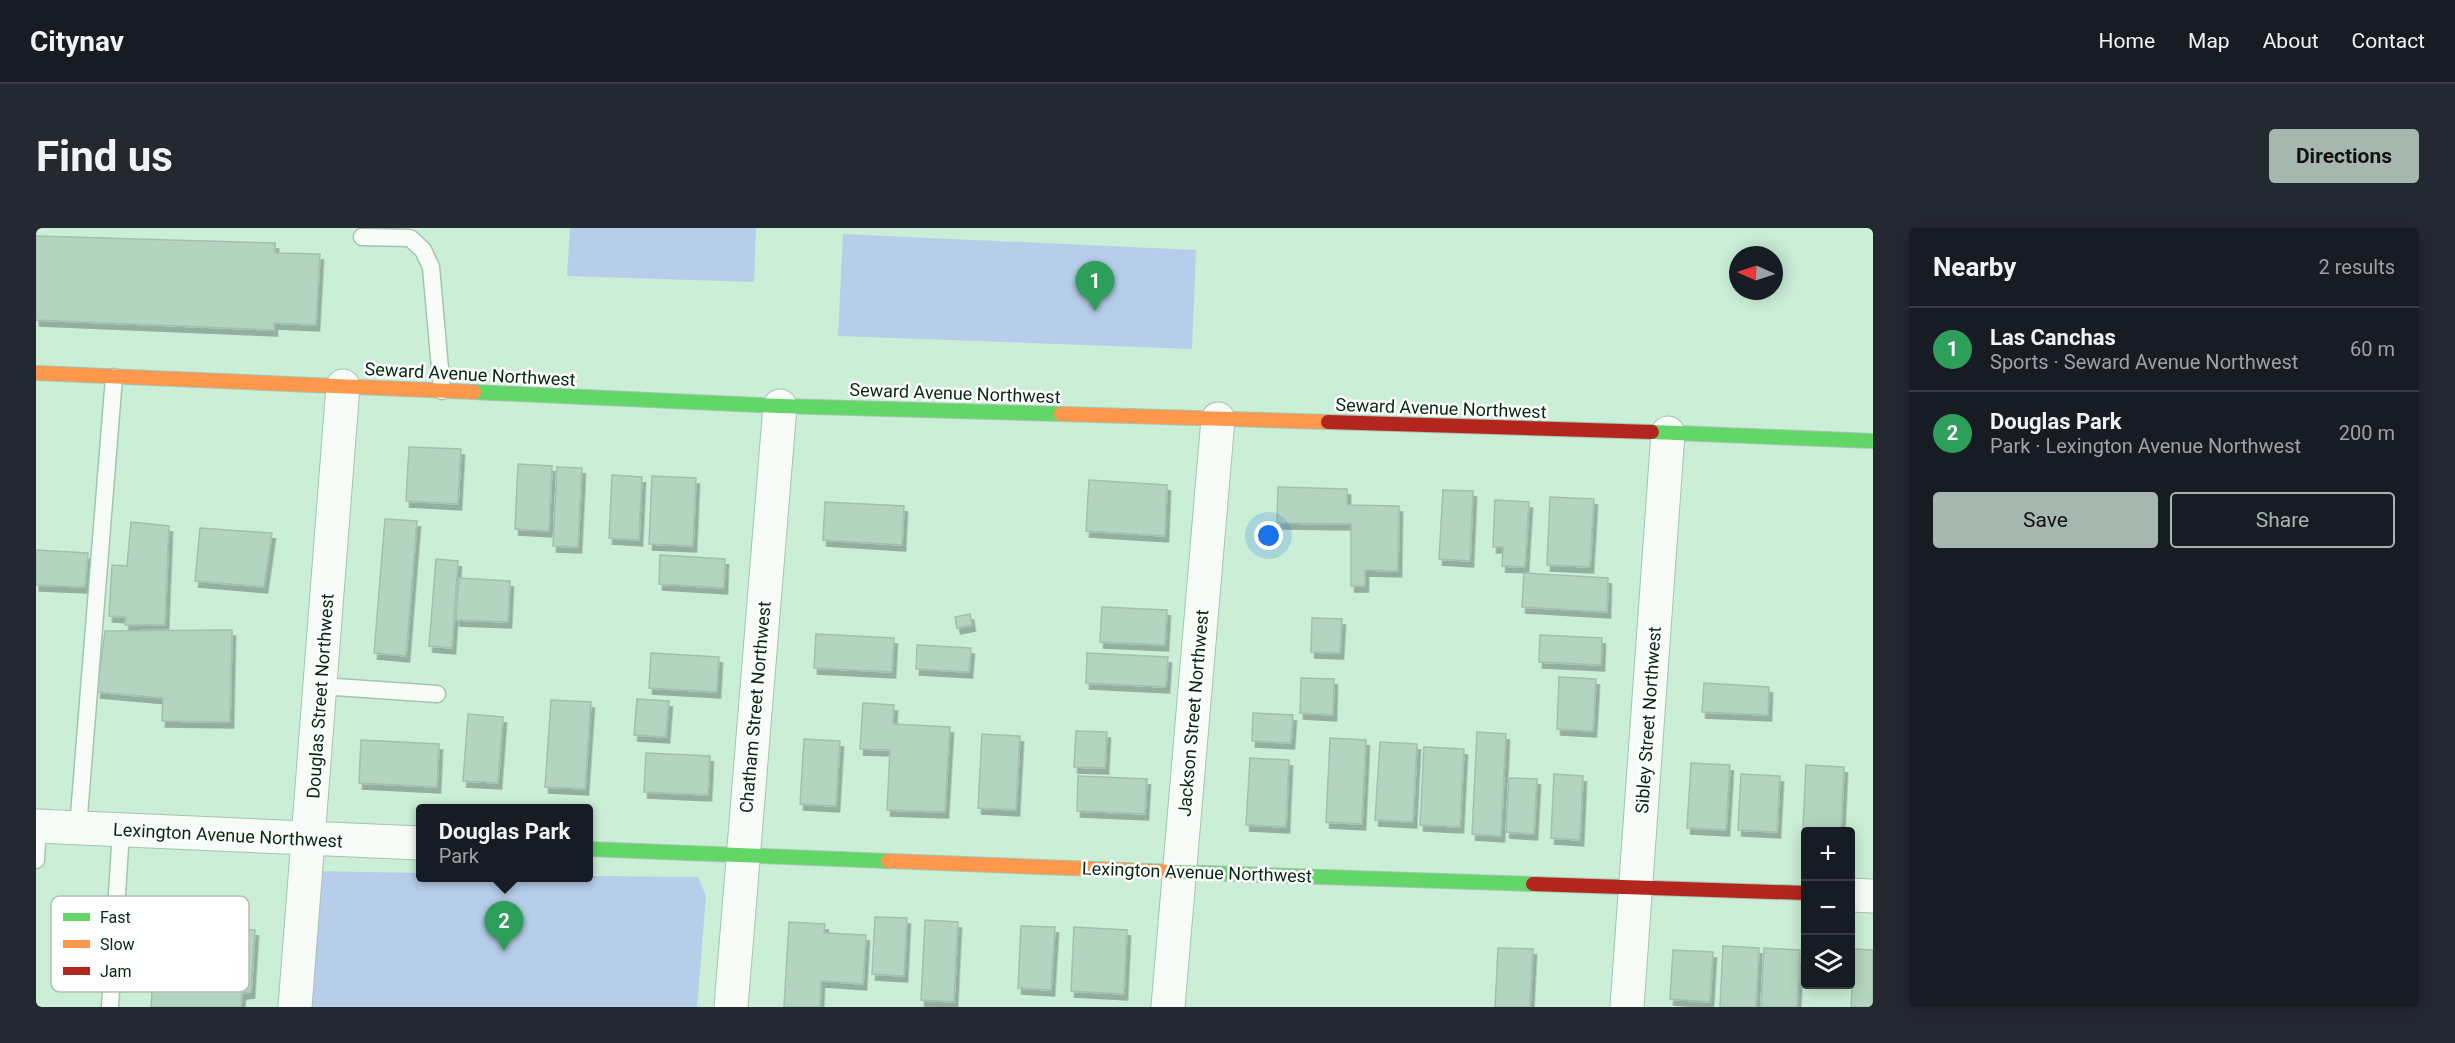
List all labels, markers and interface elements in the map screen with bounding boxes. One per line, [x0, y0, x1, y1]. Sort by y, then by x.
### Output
text: Citynav [30, 25, 124, 58]
text: Home [2099, 29, 2155, 53]
text: Map [2188, 29, 2230, 53]
text: About [2263, 29, 2319, 53]
text: Contact [2352, 29, 2425, 53]
button: Directions [2269, 129, 2419, 183]
text: Find us [36, 132, 173, 181]
north arrow [1729, 246, 1783, 300]
text: Nearby [1933, 252, 2016, 282]
text: 2 results [2319, 255, 2395, 279]
pin: 1 [1076, 262, 1114, 311]
text: Las Canchas [1990, 325, 2116, 350]
text: 1 [1947, 337, 1958, 361]
text: 60 m [2350, 337, 2395, 361]
text: Sports · Seward Avenue Northwest [1990, 350, 2298, 374]
street label: Seward Avenue Northwest [364, 358, 576, 390]
street label: Seward Avenue Northwest [849, 379, 1061, 407]
street label: Seward Avenue Northwest [1335, 394, 1547, 422]
text: Douglas Park [1990, 409, 2122, 434]
text: 2 [1947, 421, 1958, 445]
text: 200 m [2339, 421, 2395, 445]
text: Park · Lexington Avenue Northwest [1990, 434, 2301, 458]
button: Save [1933, 492, 2158, 548]
button: Share [2170, 492, 2395, 548]
your location [1254, 521, 1283, 550]
street label: Douglas Street Northwest [302, 593, 338, 799]
street label: Chatham Street Northwest [735, 600, 775, 814]
street label: Jackson Street Northwest [1173, 608, 1213, 817]
street label: Sibley Street Northwest [1631, 626, 1665, 814]
popup [416, 804, 593, 882]
street label: Lexington Avenue Northwest [113, 818, 343, 852]
text: Douglas Park [439, 819, 570, 844]
map controls [1801, 827, 1855, 989]
button: + [1801, 827, 1855, 881]
text: Park [439, 844, 479, 868]
street label: Lexington Avenue Northwest [1082, 857, 1312, 887]
button: − [1801, 881, 1855, 935]
legend [51, 896, 249, 992]
pin: 2 [484, 902, 524, 951]
text: Fast [100, 908, 131, 927]
text: Slow [100, 935, 135, 954]
button: layers [1801, 935, 1855, 989]
text: Jam [100, 962, 132, 981]

